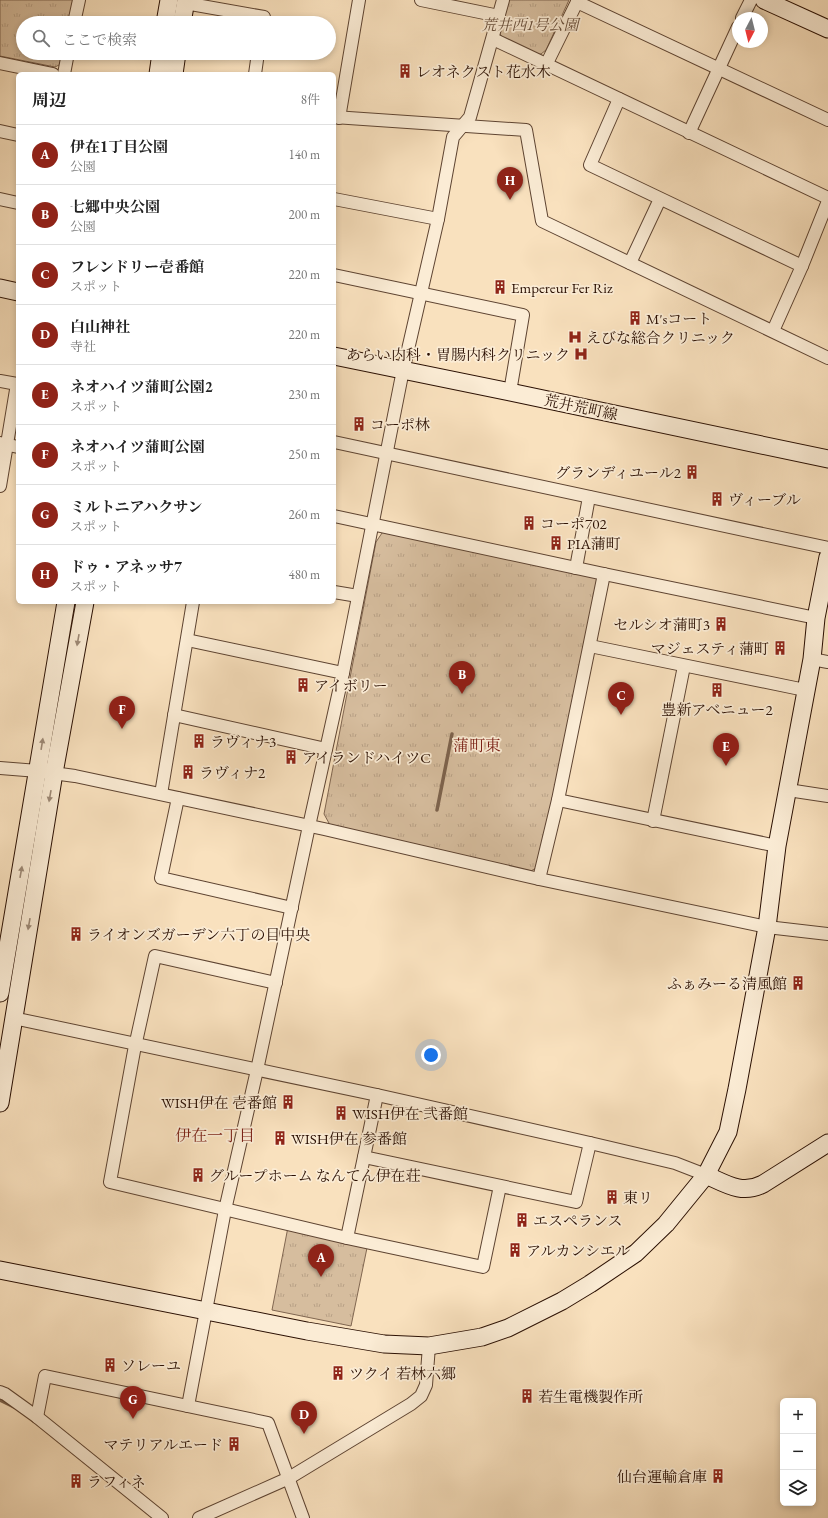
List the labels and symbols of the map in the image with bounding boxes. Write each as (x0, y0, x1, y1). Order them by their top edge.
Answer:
north arrow (732, 12, 768, 48)
park label: 荒井西1号公園 (481, 15, 582, 34)
place label: レオネクスト花水木 (416, 62, 551, 81)
building icon: レオネクスト花水木 (397, 63, 413, 79)
pin: H (497, 167, 523, 200)
place label: Empereur Fer Riz (511, 278, 613, 297)
building icon: Empereur Fer Riz (492, 279, 508, 295)
place label: M'sコート (646, 309, 712, 328)
building icon: M'sコート (627, 310, 643, 326)
place label: えびな総合クリニック (586, 328, 735, 347)
hospital icon: えびな総合クリニック (567, 329, 583, 345)
place label: あらい内科・胃腸内科クリニック (346, 345, 570, 364)
hospital icon: あらい内科・胃腸内科クリニック (573, 346, 589, 362)
street label: 荒井荒町線 (542, 390, 620, 424)
place label: コーポ林 (370, 415, 430, 434)
building icon: コーポ林 (351, 416, 367, 432)
place label: グランディユール2 (555, 463, 682, 482)
building icon: グランディユール2 (684, 464, 700, 480)
place label: ヴィーブル (728, 490, 801, 509)
building icon: ヴィーブル (709, 491, 725, 507)
place label: コーポ702 (540, 514, 607, 533)
building icon: コーポ702 (521, 515, 537, 531)
place label: PIA蒲町 (567, 534, 621, 553)
building icon: PIA蒲町 (548, 535, 564, 551)
place label: セルシオ蒲町3 (613, 615, 710, 634)
building icon: セルシオ蒲町3 (713, 616, 729, 632)
one-way arrow (75, 634, 81, 646)
place label: マジェスティ蒲町 (651, 639, 769, 658)
building icon: マジェスティ蒲町 (772, 640, 788, 656)
pin: B (449, 661, 475, 694)
place label: アイボリー (314, 676, 388, 695)
building icon: アイボリー (295, 677, 311, 693)
pin: C (608, 682, 634, 715)
building icon: 豊新アベニュー2 (709, 682, 725, 698)
pin: F (109, 696, 135, 729)
place label: 豊新アベニュー2 (661, 700, 774, 719)
place label: ラヴィナ3 (210, 732, 276, 751)
building icon: ラヴィナ3 (191, 733, 207, 749)
pin: E (713, 733, 739, 766)
district label: 蒲町東 (453, 735, 501, 756)
one-way arrow (40, 737, 46, 750)
place label: アイランドハイツC (302, 748, 431, 767)
building icon: アイランドハイツC (283, 749, 299, 765)
place label: ラヴィナ2 (199, 763, 266, 782)
building icon: ラヴィナ2 (180, 764, 196, 780)
one-way arrow (47, 790, 53, 802)
one-way arrow (18, 866, 24, 878)
one-way arrow (25, 918, 31, 930)
place label: ライオンズガーデン六丁の目中央 (87, 925, 310, 944)
building icon: ライオンズガーデン六丁の目中央 (68, 926, 84, 942)
place label: ふぁみーる清風館 (667, 974, 787, 993)
building icon: ふぁみーる清風館 (790, 975, 806, 991)
your location (421, 1045, 441, 1065)
place label: WISH伊在 壱番館 (161, 1093, 277, 1112)
building icon: WISH伊在 壱番館 (280, 1094, 296, 1110)
place label: WISH伊在 弐番館 (352, 1104, 468, 1123)
building icon: WISH伊在 弐番館 (333, 1105, 349, 1121)
district label: 伊在一丁目 (175, 1125, 255, 1146)
place label: WISH伊在 参番館 (291, 1129, 407, 1148)
building icon: WISH伊在 参番館 (272, 1130, 288, 1146)
place label: グループホーム なんてん伊在荘 (209, 1166, 421, 1185)
building icon: グループホーム なんてん伊在荘 (190, 1167, 206, 1183)
place label: 東リ (623, 1188, 653, 1207)
building icon: 東リ (604, 1189, 620, 1205)
place label: エスペランス (533, 1211, 623, 1230)
building icon: エスペランス (514, 1212, 530, 1228)
place label: アルカンシエル (526, 1241, 630, 1260)
building icon: アルカンシエル (507, 1242, 523, 1258)
pin: A (308, 1244, 334, 1277)
place label: ソレーユ (121, 1356, 181, 1375)
building icon: ソレーユ (102, 1357, 118, 1373)
place label: ツクイ 若林六郷 (349, 1364, 456, 1383)
building icon: ツクイ 若林六郷 (330, 1365, 346, 1381)
pin: G (120, 1386, 146, 1419)
place label: 若生電機製作所 (538, 1387, 643, 1406)
building icon: 若生電機製作所 (519, 1388, 535, 1404)
pin: D (291, 1401, 317, 1434)
place label: マテリアルエード (104, 1435, 223, 1454)
building icon: マテリアルエード (226, 1436, 242, 1452)
place label: 仙台運輸倉庫 (617, 1467, 707, 1486)
building icon: 仙台運輸倉庫 (710, 1468, 726, 1484)
place label: ラフィネ (87, 1472, 146, 1491)
building icon: ラフィネ (68, 1473, 84, 1489)

